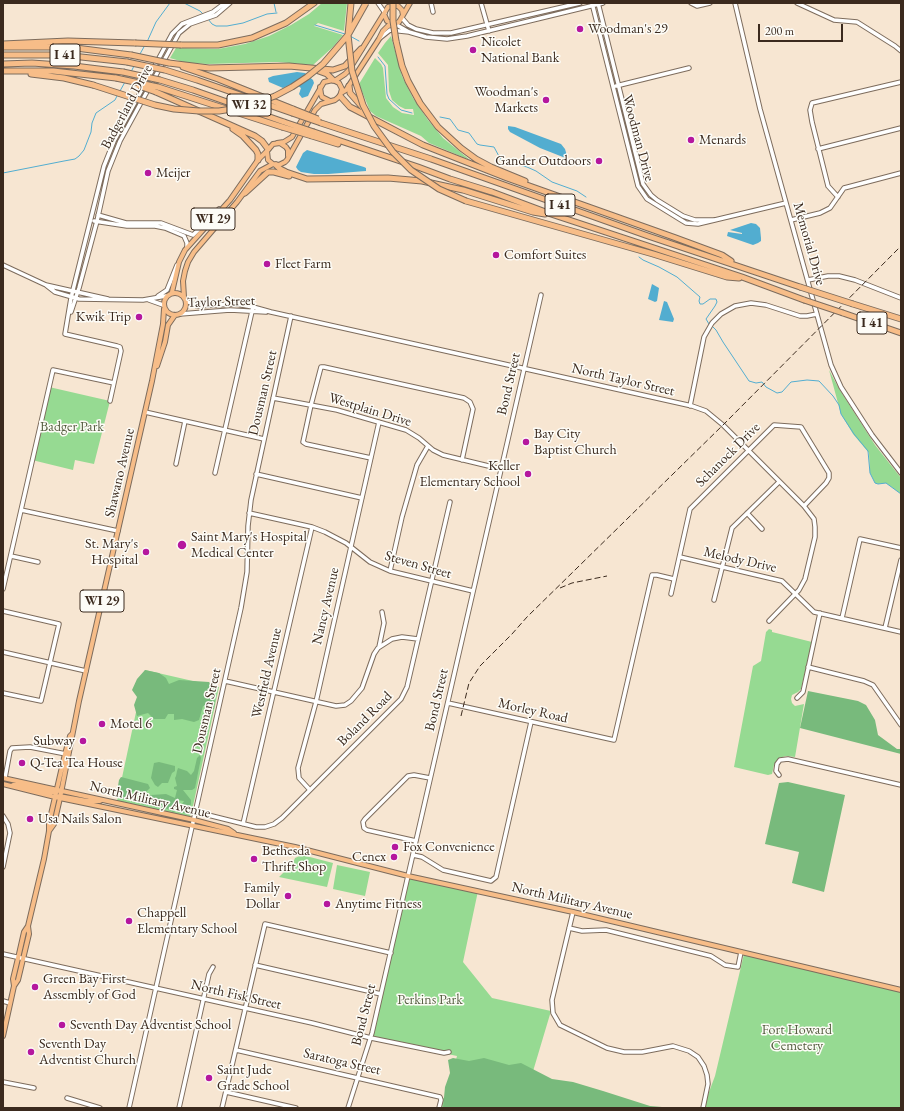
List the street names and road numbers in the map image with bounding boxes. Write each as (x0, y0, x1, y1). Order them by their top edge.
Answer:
road number: I 41 (50, 44, 80, 66)
street label: Badgerland Drive (98, 62, 156, 152)
street label: Woodman Drive (618, 93, 658, 183)
road number: WI 32 (227, 94, 271, 116)
road number: I 41 (545, 194, 575, 216)
street label: Memorial Drive (789, 201, 829, 287)
road number: WI 29 (191, 208, 235, 230)
street label: Taylor Street (187, 292, 255, 312)
road number: I 41 (857, 312, 887, 334)
street label: Dousman Street (245, 349, 281, 437)
street label: Bond Street (494, 351, 524, 417)
street label: North Taylor Street (570, 360, 676, 400)
street label: Westplain Drive (327, 389, 413, 431)
street label: Schanock Drive (692, 419, 764, 491)
street label: Shawano Avenue (102, 427, 138, 519)
street label: Melody Drive (702, 543, 778, 577)
street label: Steven Street (383, 547, 453, 583)
street label: Nancy Avenue (309, 566, 343, 646)
road number: WI 29 (80, 590, 124, 612)
street label: Westfield Avenue (248, 626, 286, 720)
street label: Dousman Street (189, 667, 225, 755)
street label: Bond Street (422, 667, 452, 733)
street label: Boland Road (334, 688, 396, 750)
street label: Morley Road (497, 695, 569, 727)
street label: North Military Avenue (88, 778, 212, 822)
street label: North Military Avenue (510, 879, 634, 923)
street label: North Fisk Street (189, 976, 283, 1014)
street label: Bond Street (348, 982, 380, 1048)
street label: Saratoga Street (302, 1045, 382, 1079)

